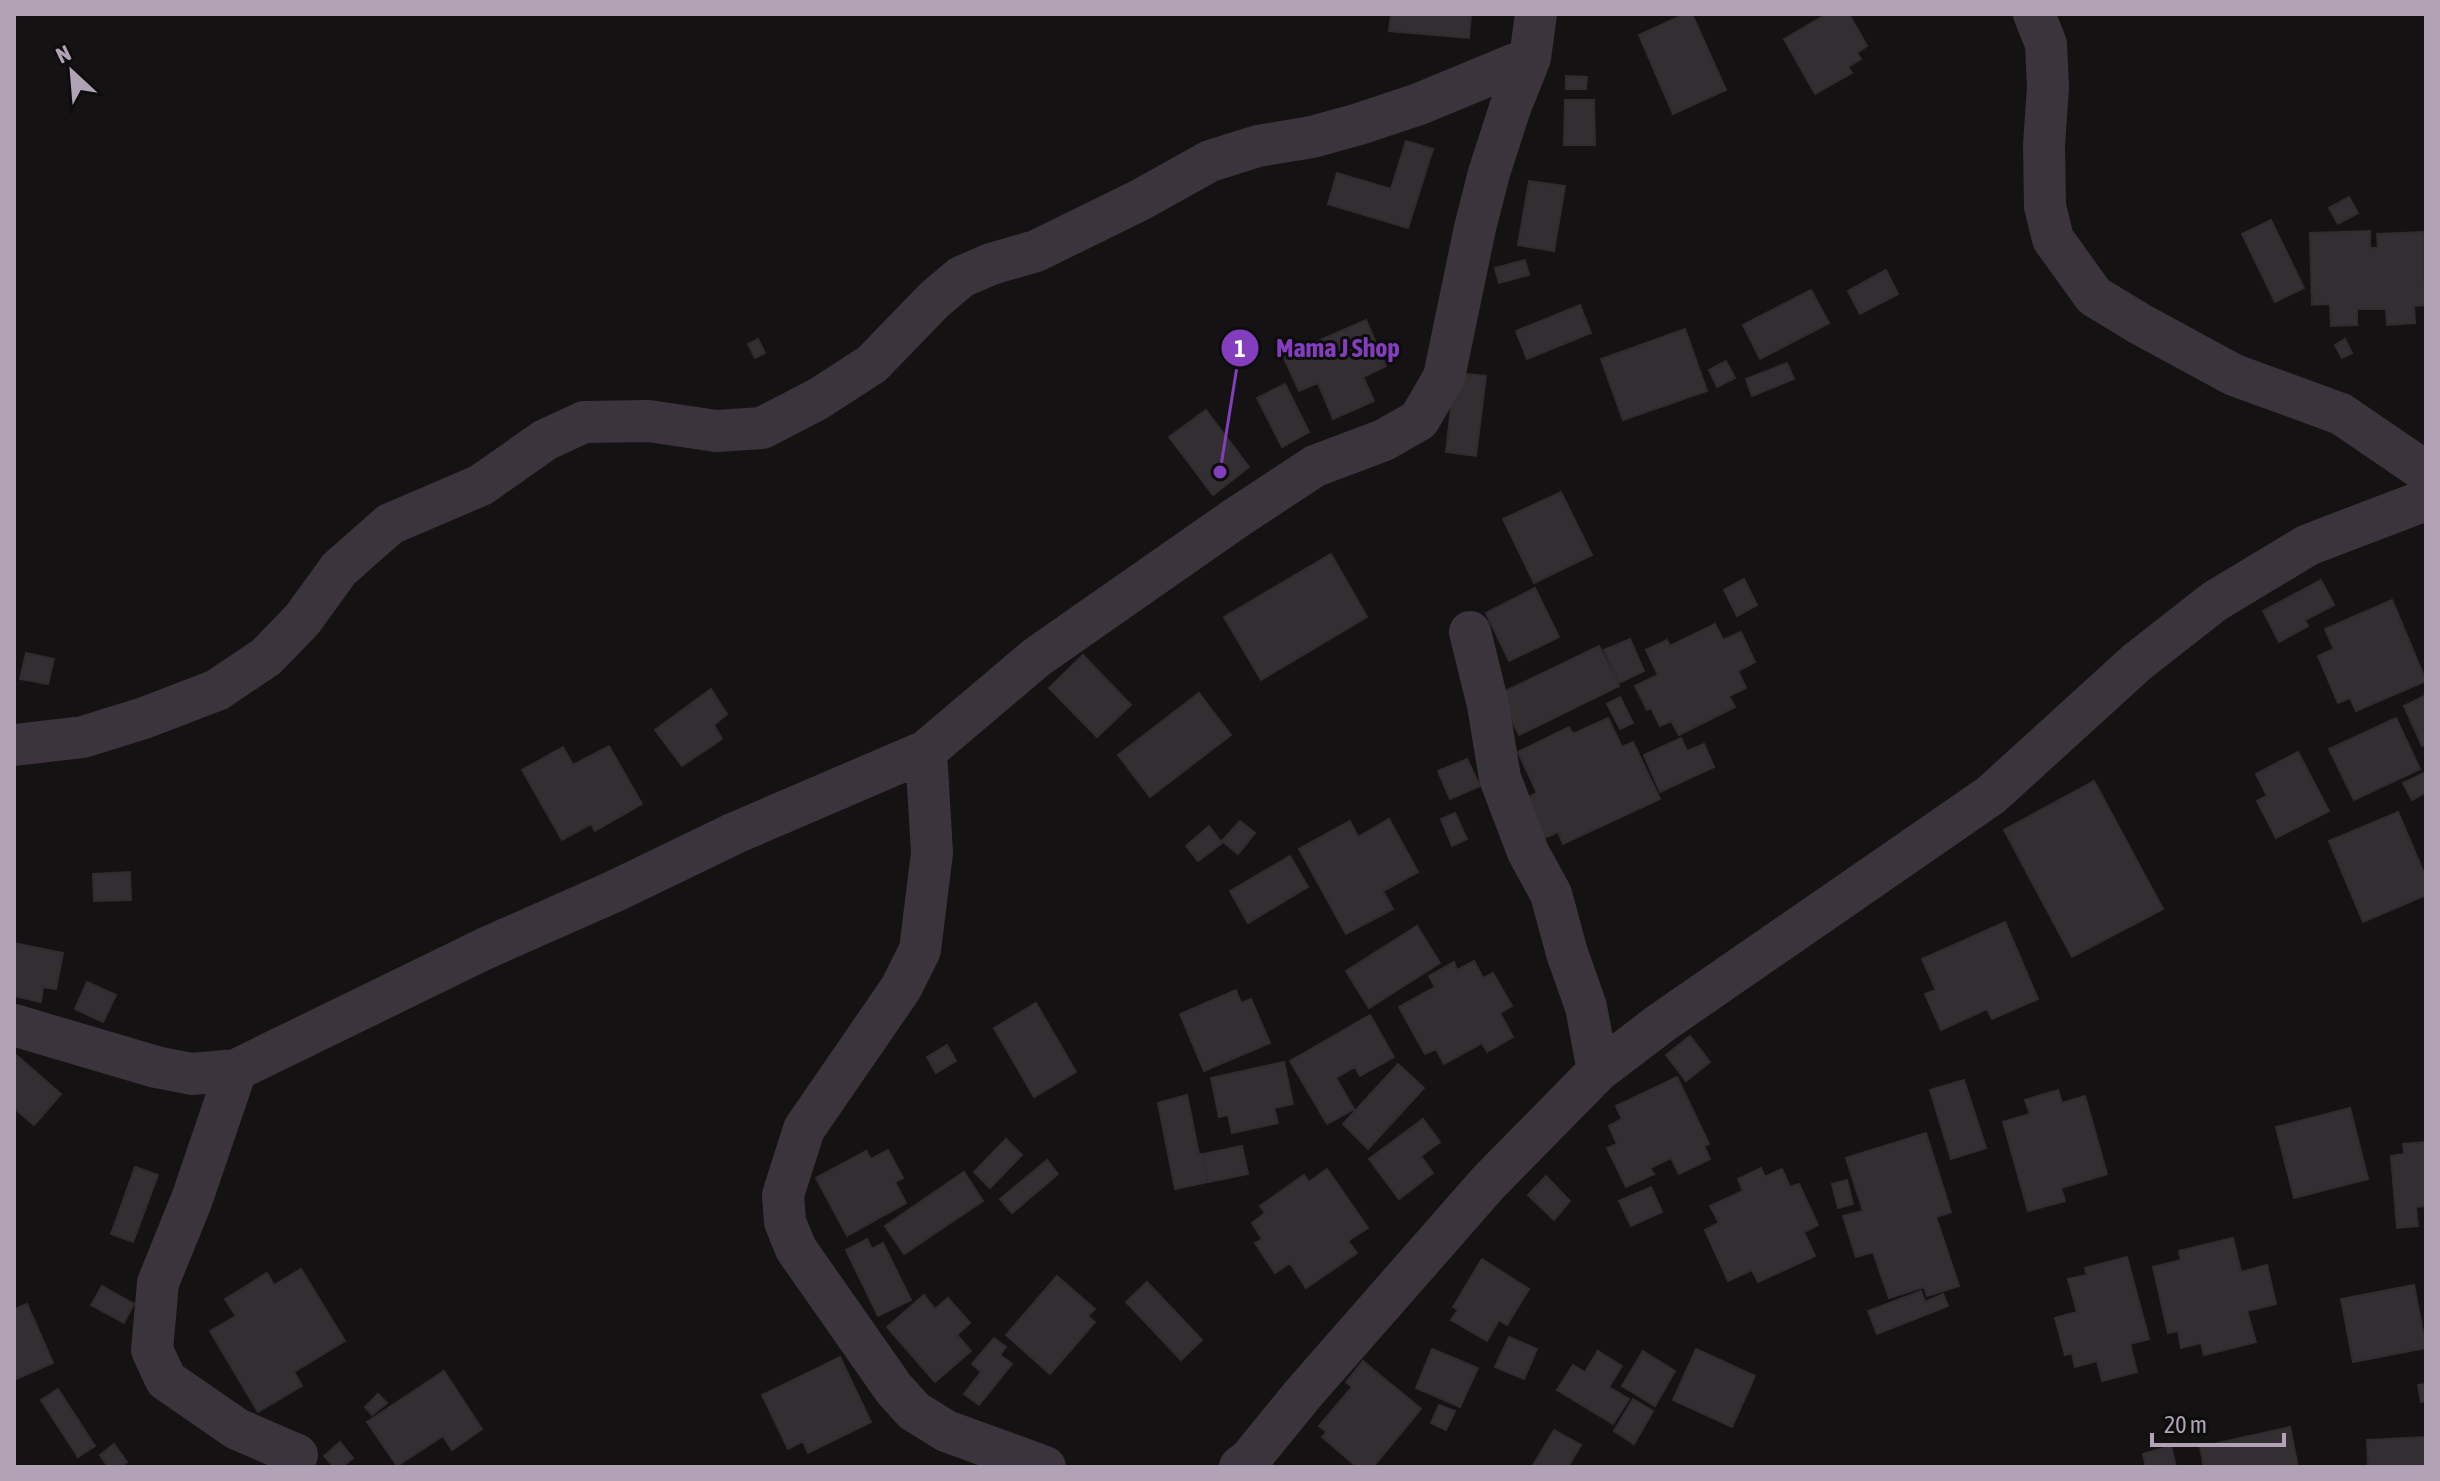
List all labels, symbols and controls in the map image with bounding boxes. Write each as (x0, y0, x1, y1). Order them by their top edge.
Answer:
north arrow (32, 32, 112, 112)
text: N (52, 39, 75, 69)
callout: Mama J Shop (1220, 323, 1416, 373)
text: Mama J Shop (1276, 333, 1400, 363)
text: 1 (1234, 335, 1246, 362)
scale bar (2152, 1397, 2284, 1447)
text: 20 m (2164, 1411, 2207, 1438)

